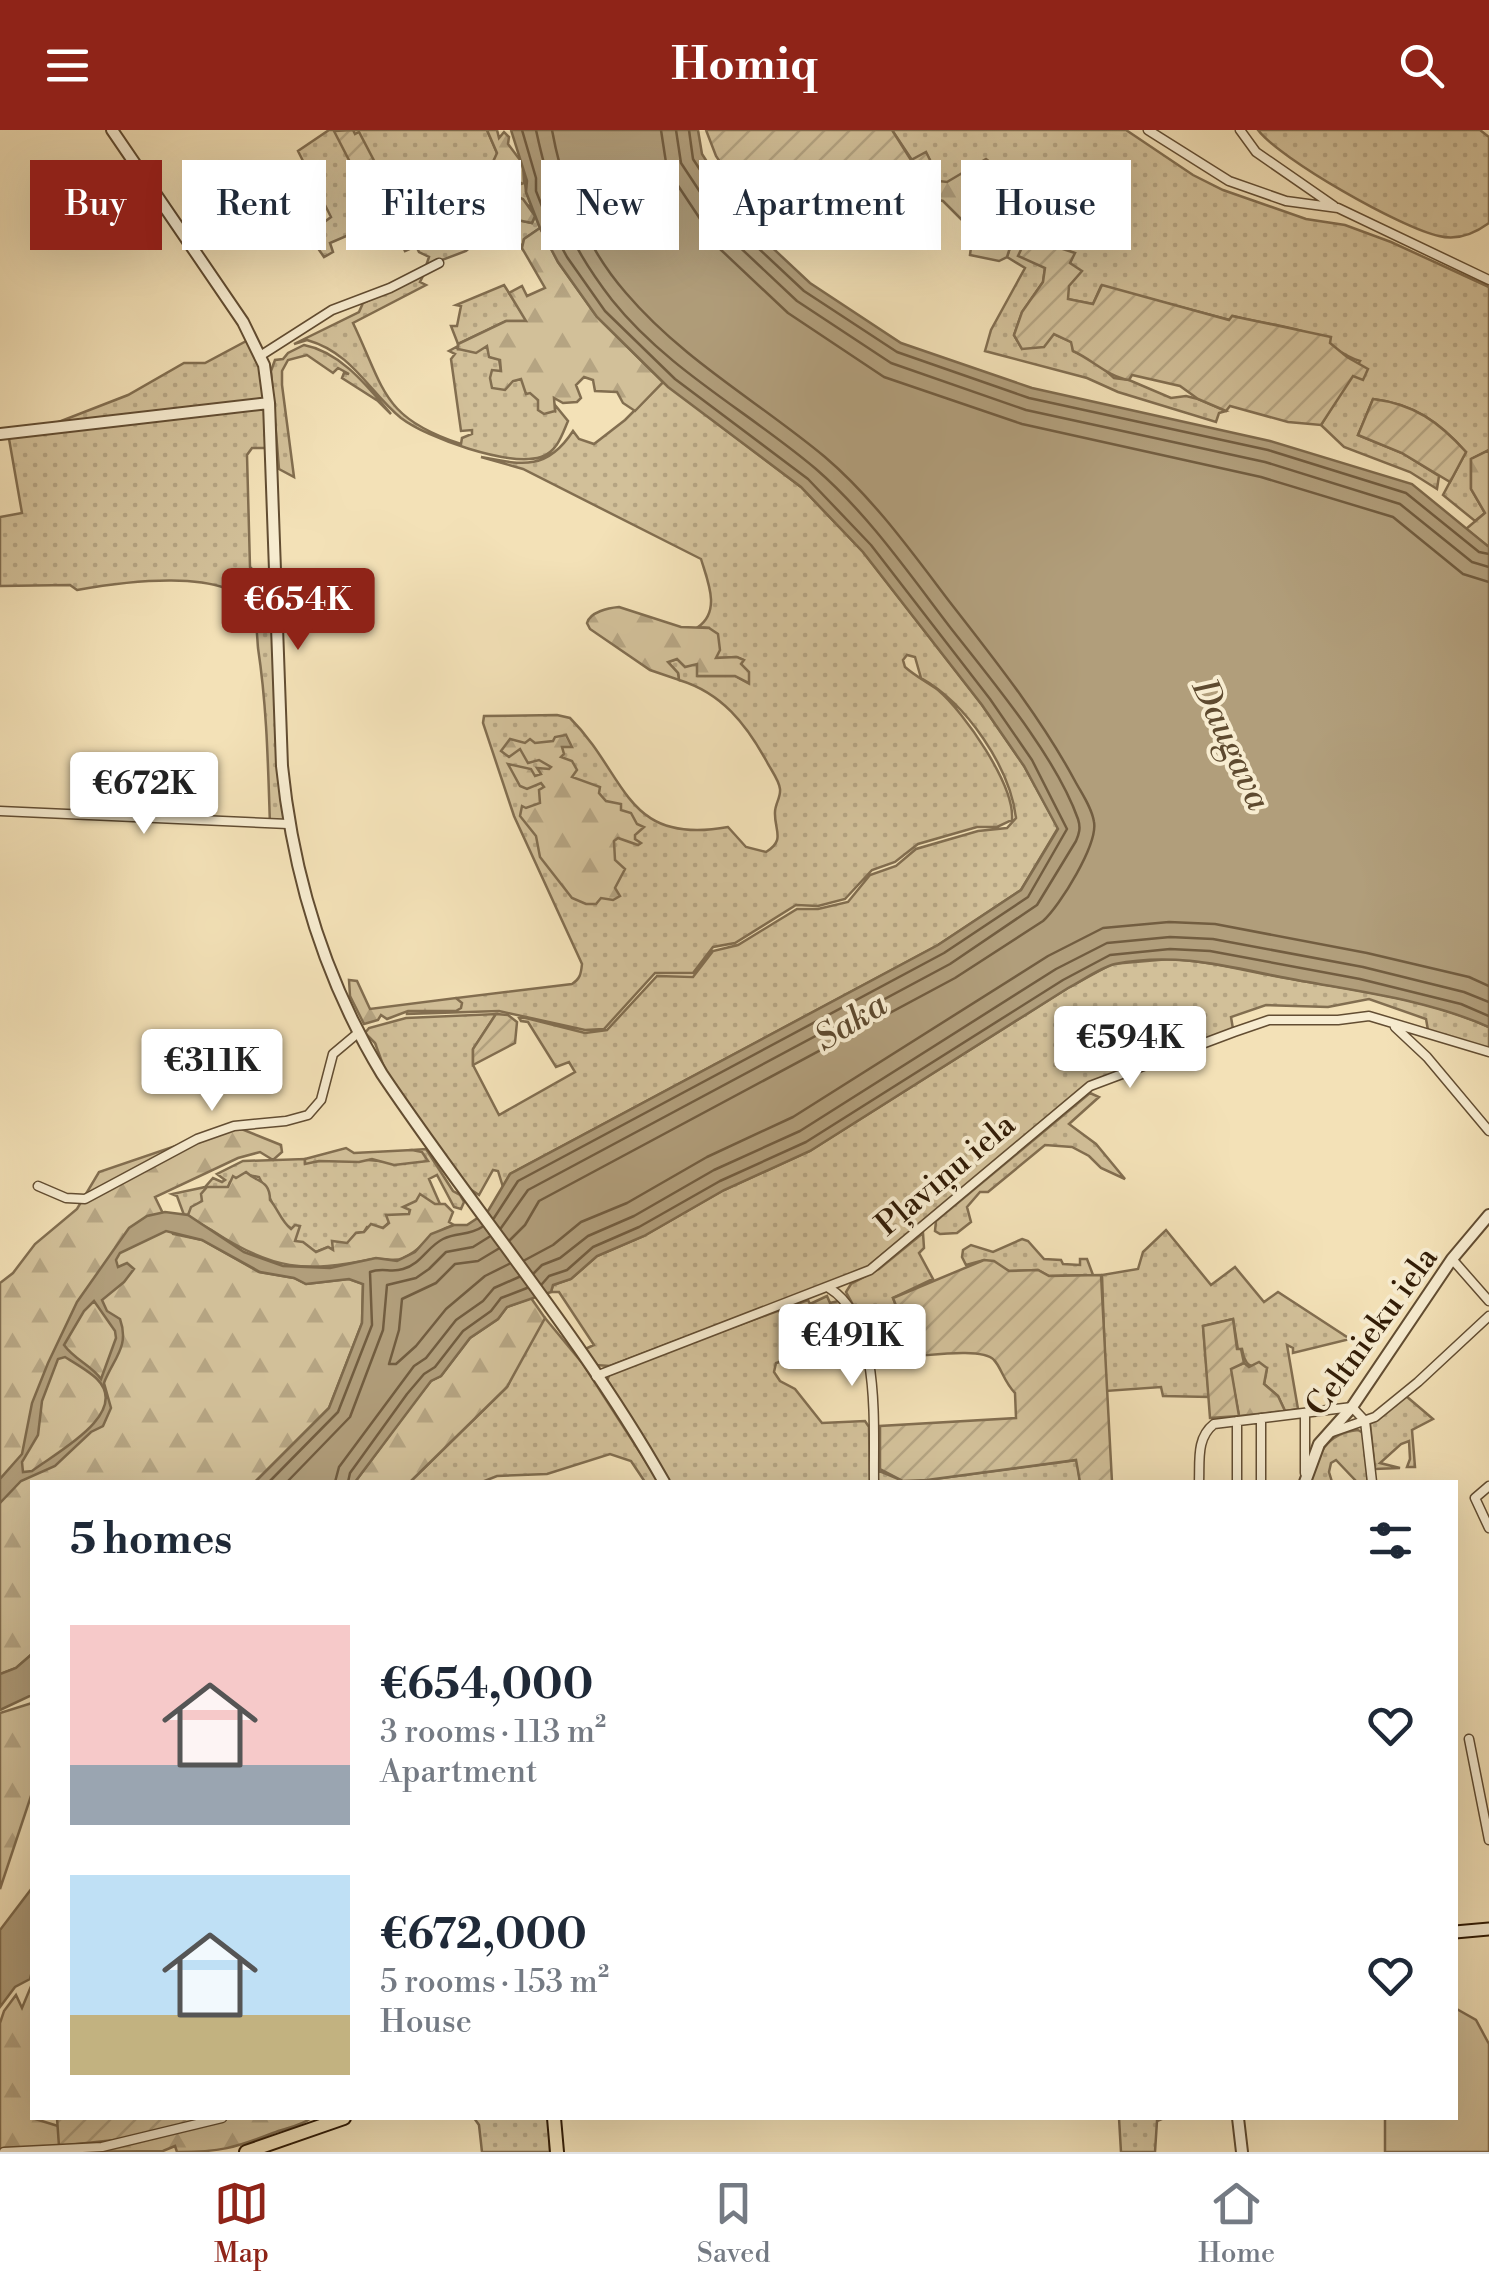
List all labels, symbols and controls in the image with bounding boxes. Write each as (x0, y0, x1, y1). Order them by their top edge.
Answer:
text: Homiq (671, 37, 818, 94)
icon: menu (40, 38, 95, 93)
icon: search (1394, 38, 1449, 93)
chip: Buy (30, 160, 162, 250)
chip: Rent (182, 160, 326, 250)
chip: Filters (346, 160, 521, 250)
chip: New (541, 160, 679, 250)
chip: Apartment (699, 160, 941, 250)
chip: House (961, 160, 1131, 250)
pin: €654K (228, 568, 368, 653)
text: €654K (244, 580, 352, 620)
water label: Daugava (1181, 671, 1280, 817)
pin: €672K (74, 752, 214, 837)
text: €672K (92, 764, 196, 804)
water label: Saka (807, 983, 895, 1061)
pin: €594K (1060, 1006, 1200, 1091)
text: €594K (1076, 1018, 1184, 1058)
pin: €311K (142, 1029, 282, 1114)
text: €311K (163, 1041, 261, 1081)
street label: Pļaviņu iela (868, 1104, 1024, 1245)
street label: Celtnieku iela (1297, 1238, 1447, 1424)
pin: €491K (782, 1304, 922, 1389)
text: €491K (801, 1316, 903, 1356)
icon: filters (1363, 1513, 1418, 1568)
text: 5 homes (70, 1514, 232, 1567)
text: €654,000 (380, 1659, 593, 1712)
icon: home (150, 1665, 270, 1785)
icon: heart (1363, 1698, 1418, 1753)
text: 3 rooms · 113 m² (380, 1712, 606, 1752)
text: Apartment (380, 1752, 537, 1792)
text: €672,000 (380, 1909, 587, 1962)
icon: home (150, 1915, 270, 2035)
icon: heart (1363, 1948, 1418, 2003)
text: 5 rooms · 153 m² (380, 1962, 609, 2002)
text: House (380, 2002, 472, 2042)
tab: Map (214, 2176, 269, 2271)
tab: Saved (697, 2176, 770, 2271)
tab: Home (1198, 2176, 1275, 2271)

